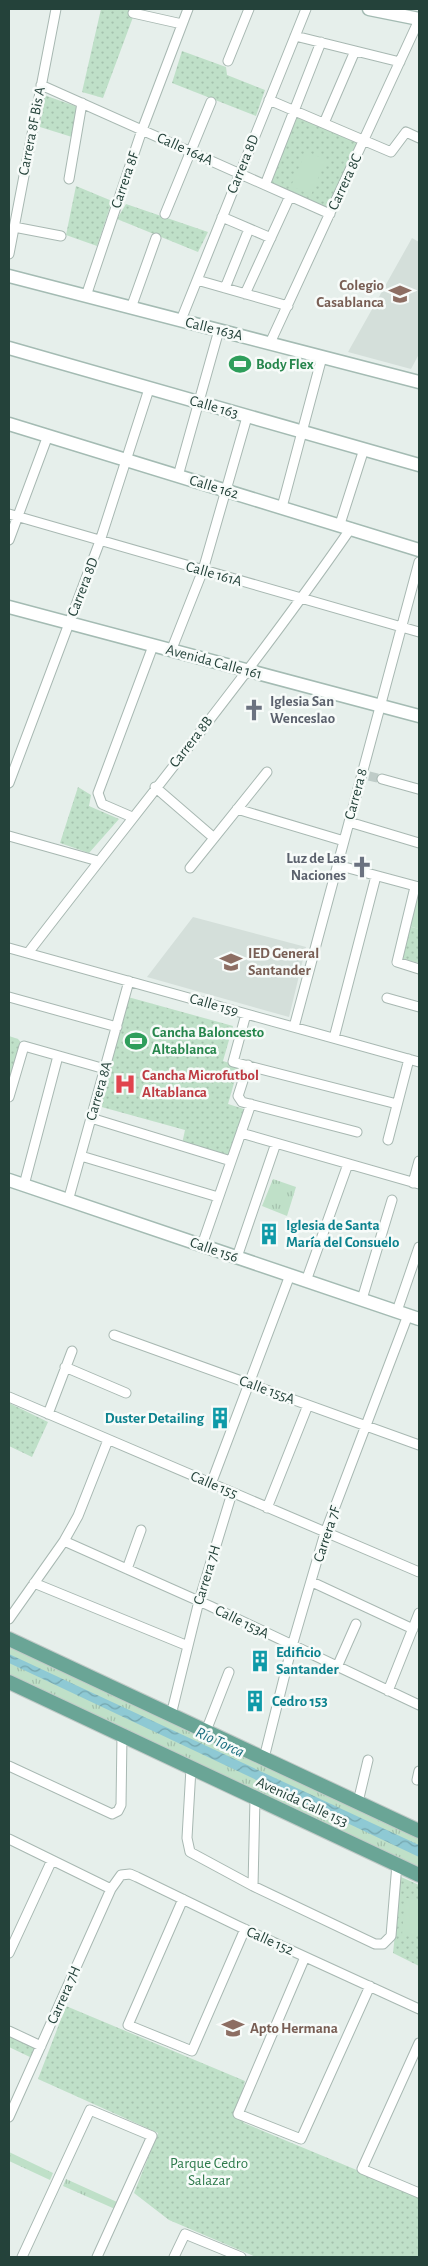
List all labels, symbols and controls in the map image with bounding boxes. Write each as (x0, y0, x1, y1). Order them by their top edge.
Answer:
street label: Carrera 8F Bis A (16, 85, 48, 176)
street label: Calle 164A (155, 130, 216, 168)
street label: Carrera 8D (224, 132, 262, 196)
street label: Carrera 8F (108, 149, 142, 210)
street label: Carrera 8C (325, 151, 365, 212)
place label: Colegio Casablanca (316, 278, 384, 310)
school or university icon: Colegio Casablanca (387, 281, 413, 307)
street label: Calle 163A (184, 315, 245, 343)
sports icon: Body Flex (227, 351, 253, 377)
place label: Body Flex (256, 357, 314, 372)
street label: Calle 163 (188, 393, 240, 421)
street label: Calle 162 (188, 472, 241, 502)
street label: Carrera 8D (65, 555, 101, 619)
street label: Calle 161A (184, 559, 244, 589)
street label: Avenida Calle 161 (164, 642, 264, 682)
place label: Iglesia San Wenceslao (270, 694, 335, 726)
church icon: Iglesia San Wenceslao (241, 697, 267, 723)
street label: Carrera 8B (166, 714, 216, 770)
street label: Carrera 8 (342, 767, 370, 821)
place label: Luz de Las Naciones (286, 851, 346, 883)
church icon: Luz de Las Naciones (349, 854, 375, 880)
place label: IED General Santander (248, 946, 319, 978)
school or university icon: IED General Santander (218, 949, 244, 975)
street label: Calle 159 (188, 991, 240, 1019)
place label: Cancha Baloncesto Altablanca (152, 1025, 264, 1057)
sports icon: Cancha Baloncesto Altablanca (123, 1028, 149, 1054)
street label: Carrera 8A (83, 1059, 115, 1122)
place label: Cancha Microfutbol Altablanca (142, 1068, 259, 1100)
hospital icon: Cancha Microfutbol Altablanca (112, 1071, 138, 1097)
place label: Iglesia de Santa María del Consuelo (286, 1218, 399, 1250)
building icon: Iglesia de Santa María del Consuelo (256, 1221, 282, 1247)
street label: Calle 156 (188, 1235, 240, 1265)
street label: Calle 155A (237, 1373, 297, 1407)
building icon: Duster Detailing (207, 1405, 233, 1431)
place label: Duster Detailing (105, 1411, 204, 1426)
street label: Calle 155 (188, 1468, 240, 1502)
street label: Carrera 7F (311, 1504, 343, 1564)
street label: Carrera 7H (191, 1543, 223, 1607)
street label: Calle 153A (213, 1603, 272, 1642)
place label: Edificio Santander (276, 1645, 339, 1677)
building icon: Edificio Santander (247, 1648, 273, 1674)
building icon: Cedro 153 (242, 1688, 268, 1714)
place label: Cedro 153 (272, 1694, 328, 1709)
water label: Río Torca (193, 1724, 247, 1760)
street label: Avenida Calle 153 (254, 1774, 350, 1830)
street label: Calle 152 (244, 1924, 296, 1958)
street label: Carrera 7H (45, 1964, 83, 2026)
school or university icon: Apto Hermana (220, 2015, 246, 2041)
place label: Apto Hermana (250, 2021, 338, 2036)
park label: Parque Cedro Salazar (170, 2156, 248, 2188)

